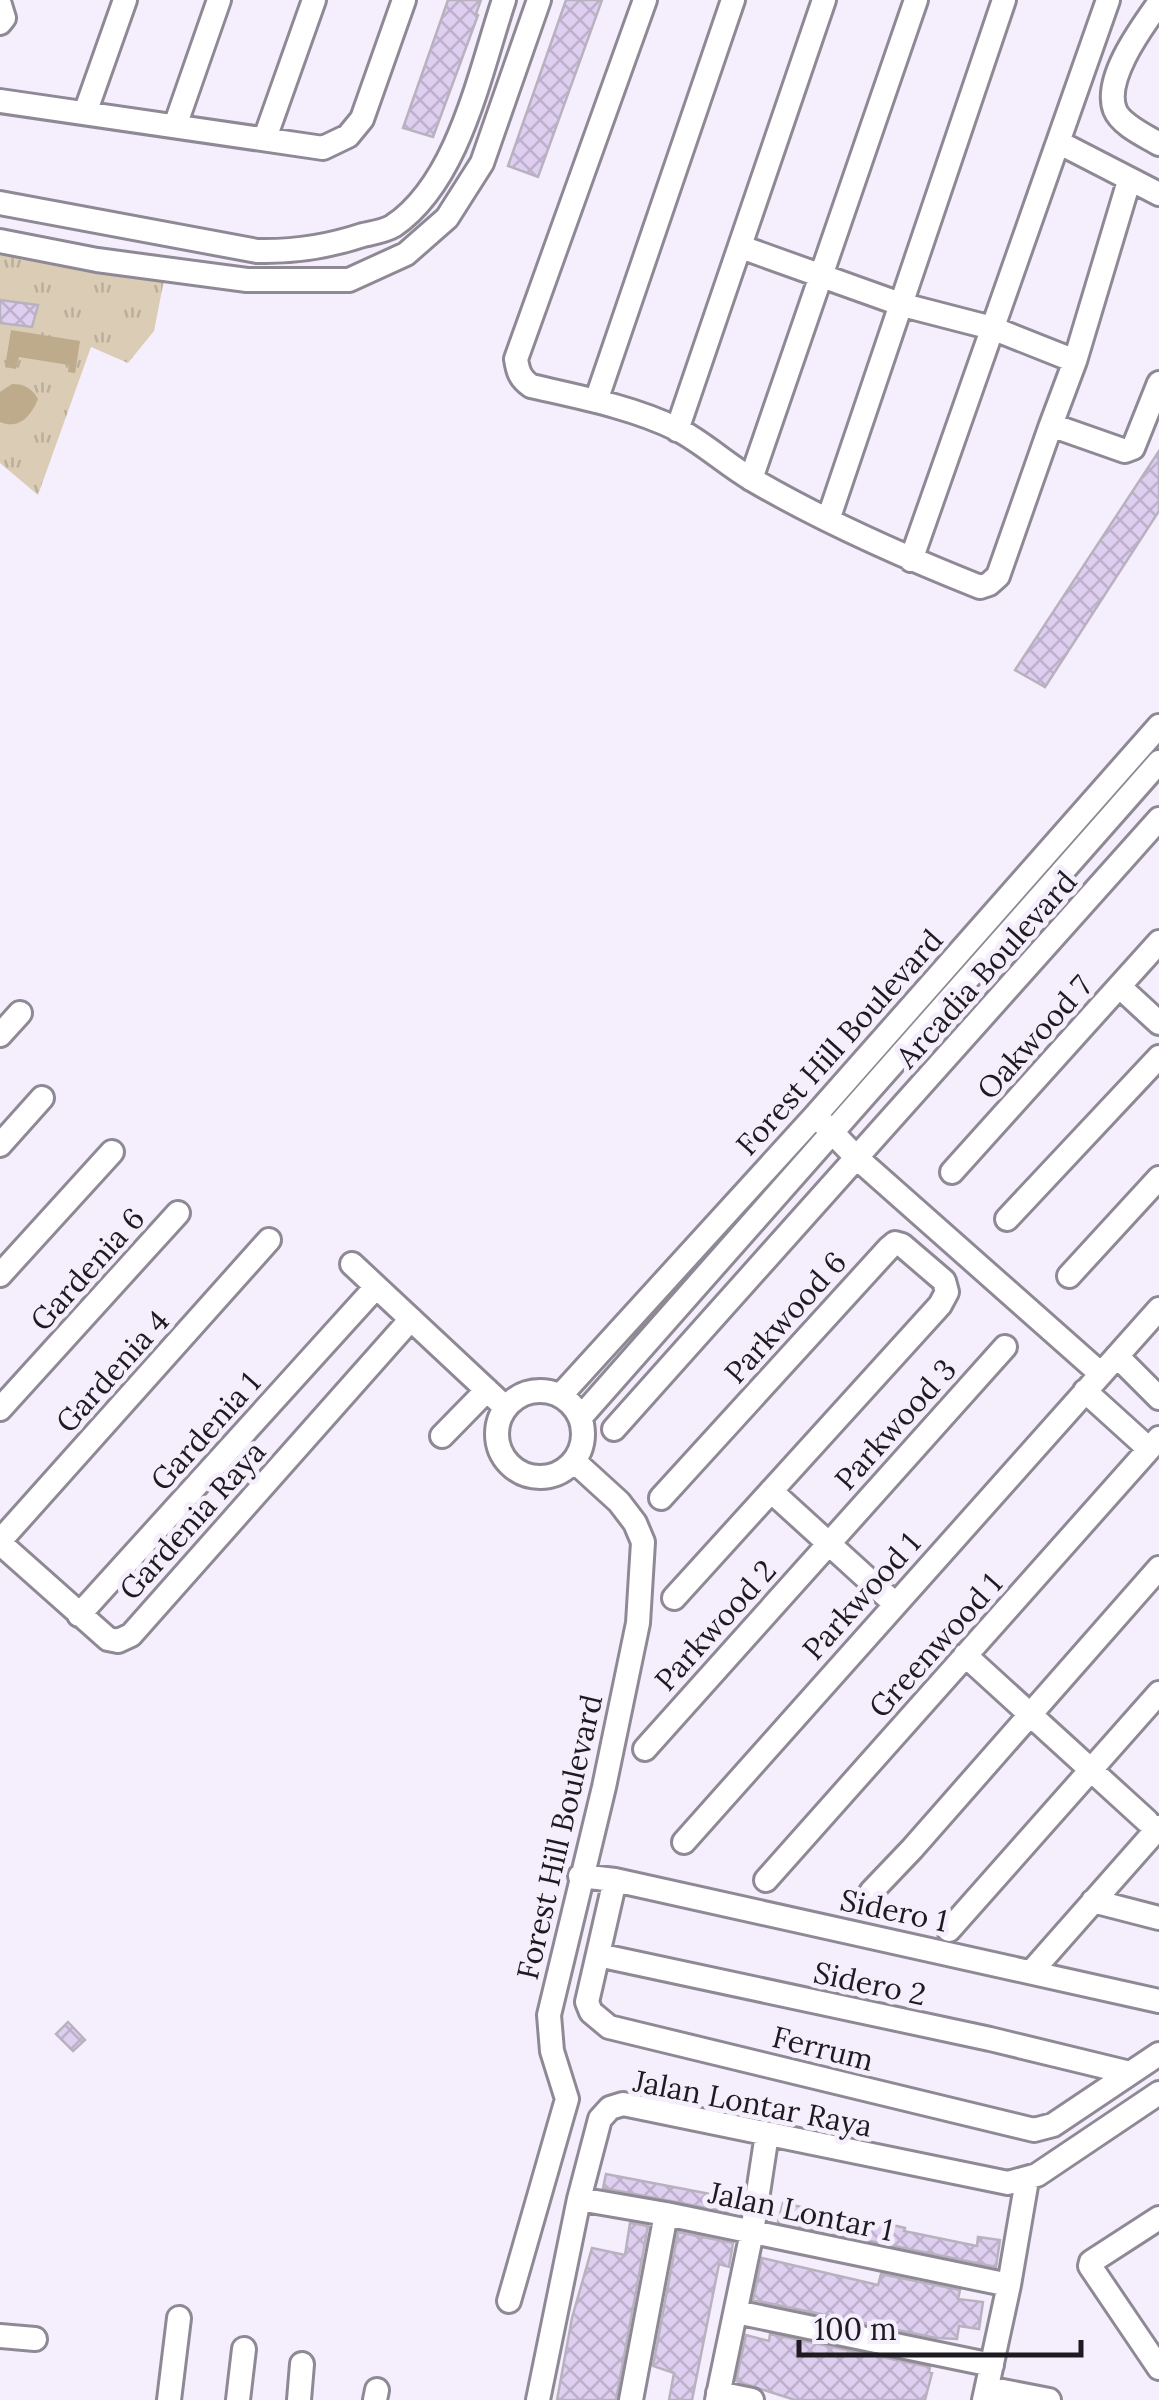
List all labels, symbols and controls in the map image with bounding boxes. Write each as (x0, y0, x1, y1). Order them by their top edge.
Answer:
street label: Arcadia Boulevard (887, 863, 1085, 1076)
street label: Forest Hill Boulevard (727, 921, 951, 1163)
street label: Oakwood 7 (968, 967, 1100, 1107)
street label: Gardenia 6 (22, 1200, 152, 1338)
street label: Parkwood 6 (716, 1243, 854, 1391)
street label: Gardenia 4 (47, 1302, 177, 1440)
street label: Parkwood 3 (826, 1350, 964, 1498)
street label: Gardenia 1 (142, 1364, 268, 1498)
street label: Gardenia Raya (111, 1433, 274, 1608)
street label: Parkwood 1 (794, 1525, 928, 1667)
street label: Parkwood 2 (646, 1552, 784, 1698)
street label: Greenwood 1 (860, 1565, 1010, 1725)
street label: Forest Hill Boulevard (508, 1691, 610, 1983)
street label: Sidero 1 (837, 1880, 951, 1940)
street label: Sidero 2 (810, 1953, 930, 2013)
street label: Ferrum (768, 2017, 878, 2079)
street label: Jalan Lontar Raya (629, 2061, 875, 2146)
street label: Jalan Lontar 1 (704, 2173, 897, 2249)
scale bar (799, 2295, 1082, 2357)
text: 100 m (814, 2310, 897, 2348)

